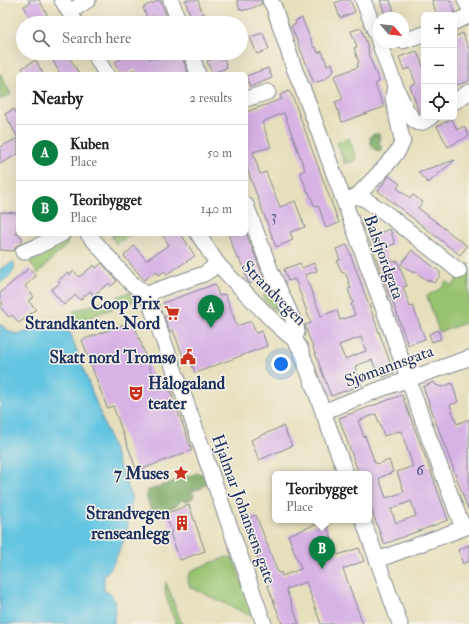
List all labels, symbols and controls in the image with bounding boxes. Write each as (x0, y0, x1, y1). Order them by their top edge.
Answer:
north arrow (373, 12, 409, 48)
map controls (421, 12, 457, 120)
button: + (421, 12, 457, 48)
search box (16, 16, 248, 60)
icon: search (30, 27, 52, 49)
text: Search here (62, 29, 131, 48)
button: − (421, 48, 457, 84)
button: locate (421, 84, 457, 120)
text: Nearby (32, 88, 83, 109)
text: 2 results (189, 90, 232, 106)
text: Kuben (70, 135, 109, 154)
text: A (41, 145, 49, 161)
text: 50 m (207, 145, 232, 161)
text: Place (70, 154, 97, 170)
text: Teoribygget (70, 191, 142, 210)
text: B (41, 201, 49, 217)
text: 140 m (201, 201, 232, 217)
house number: 3 (271, 207, 277, 226)
text: Place (70, 210, 97, 226)
street label: Balsfjordgata (359, 212, 409, 303)
street label: Strandvegen (237, 256, 311, 330)
place label: Coop Prix Strandkanten. Nord (25, 293, 161, 334)
pin: A (198, 295, 224, 328)
supermarket icon: Coop Prix Strandkanten. Nord (163, 304, 181, 322)
street label: Sjømannsgata (342, 340, 437, 392)
place label: Skatt nord Tromsø (49, 347, 176, 368)
public building icon: Skatt nord Tromsø (179, 348, 197, 366)
your location (271, 354, 291, 374)
place label: Hålogaland teater (148, 373, 226, 414)
theatre icon: Hålogaland teater (127, 384, 145, 402)
street label: Hjalmar Johansens gate (206, 431, 281, 587)
house number: 6 (416, 461, 425, 480)
place label: 7 Muses (114, 463, 169, 484)
place icon: 7 Muses (172, 464, 190, 482)
popup (272, 471, 372, 523)
text: Teoribygget (286, 480, 358, 499)
text: Place (286, 499, 313, 515)
place label: Strandvegen renseanlegg (86, 503, 171, 545)
building icon: Strandvegen renseanlegg (173, 514, 191, 532)
pin: B (309, 536, 335, 569)

